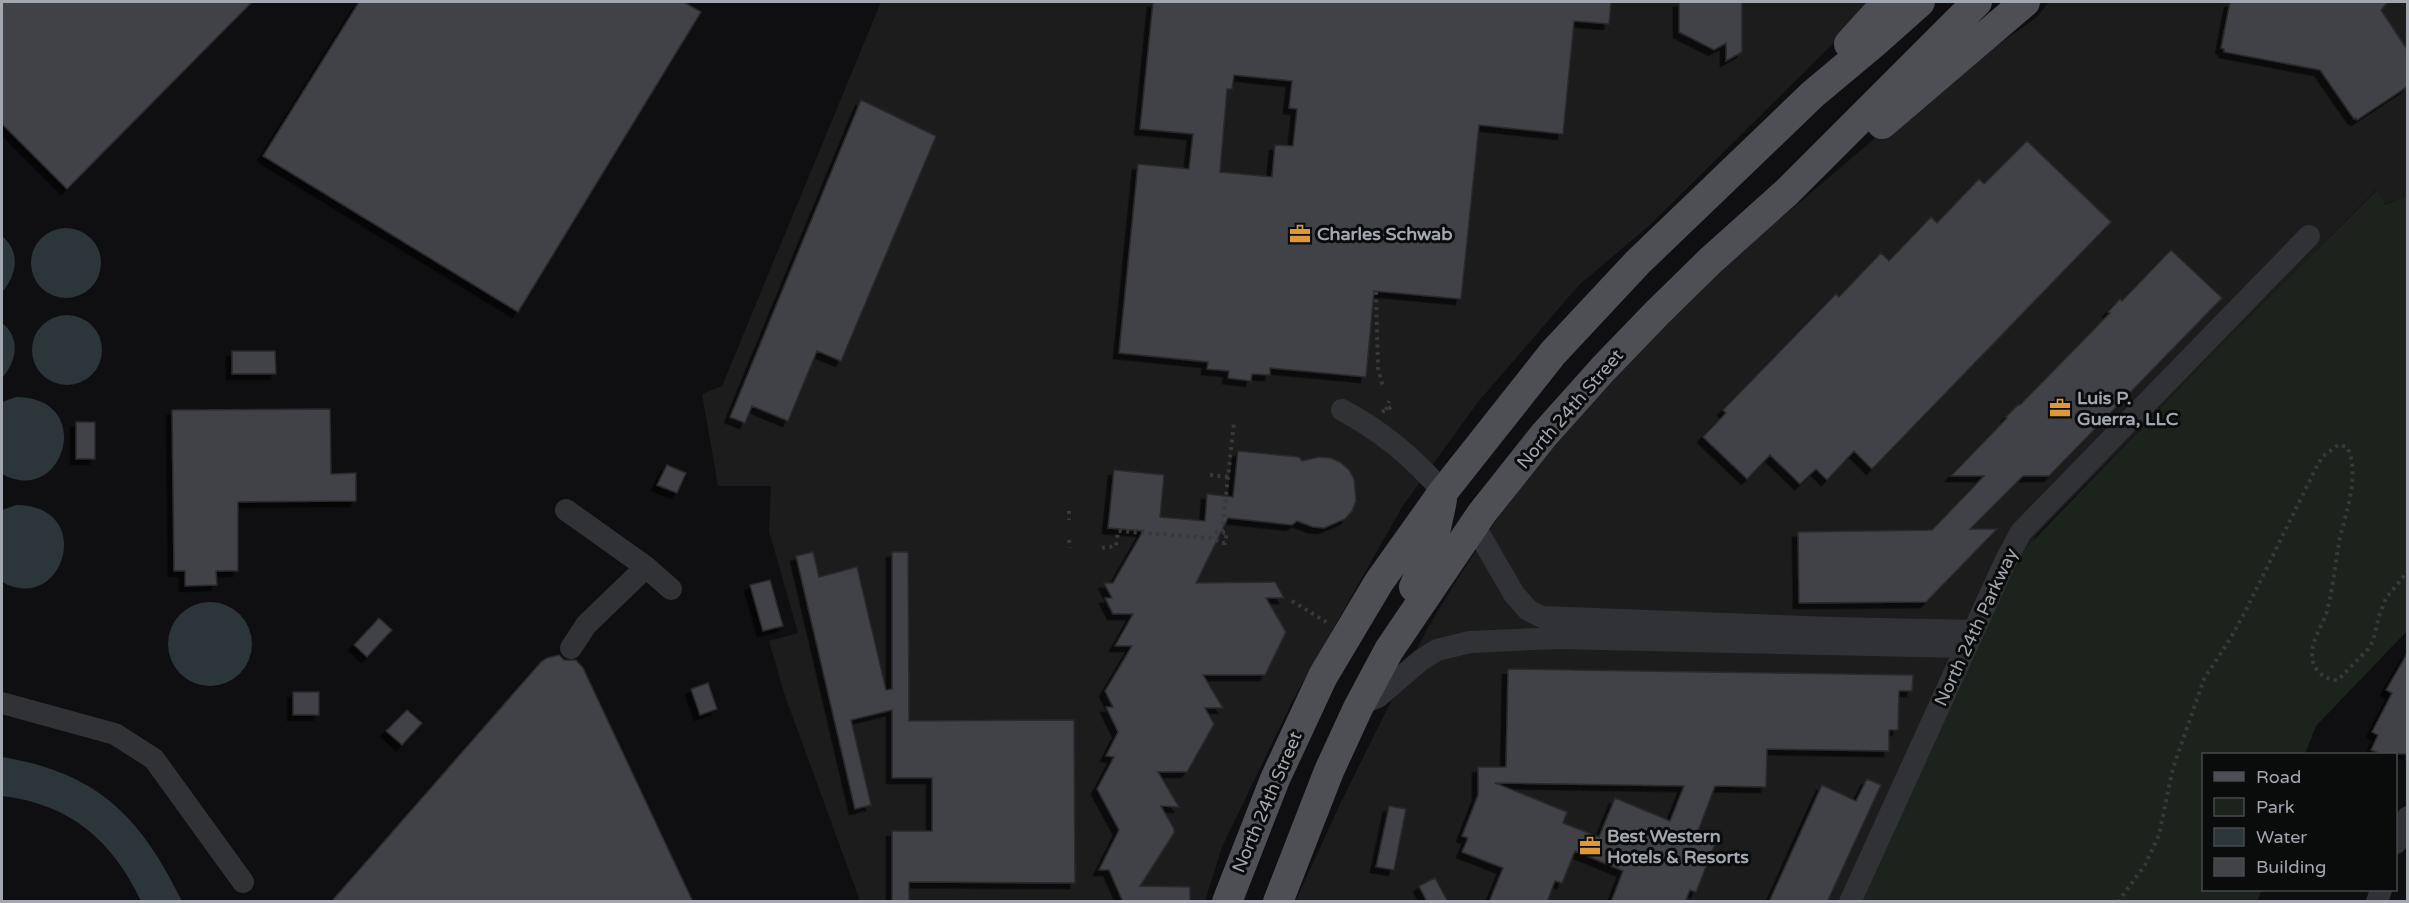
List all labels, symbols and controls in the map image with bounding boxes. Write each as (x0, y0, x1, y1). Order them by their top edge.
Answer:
office icon: Charles Schwab (1288, 222, 1312, 246)
place label: Charles Schwab (1317, 223, 1453, 245)
street label: North 24th Street (1512, 345, 1628, 473)
place label: Luis P. Guerra, LLC (2077, 387, 2179, 430)
office icon: Luis P. Guerra, LLC (2048, 396, 2072, 420)
street label: North 24th Parkway (1930, 544, 2022, 710)
street label: North 24th Street (1227, 728, 1307, 876)
legend (2202, 753, 2397, 891)
text: Road (2256, 766, 2301, 788)
text: Park (2256, 796, 2295, 818)
place label: Best Western Hotels & Resorts (1607, 825, 1749, 868)
text: Water (2256, 826, 2307, 848)
office icon: Best Western Hotels & Resorts (1578, 834, 1602, 858)
text: Building (2256, 856, 2326, 878)

